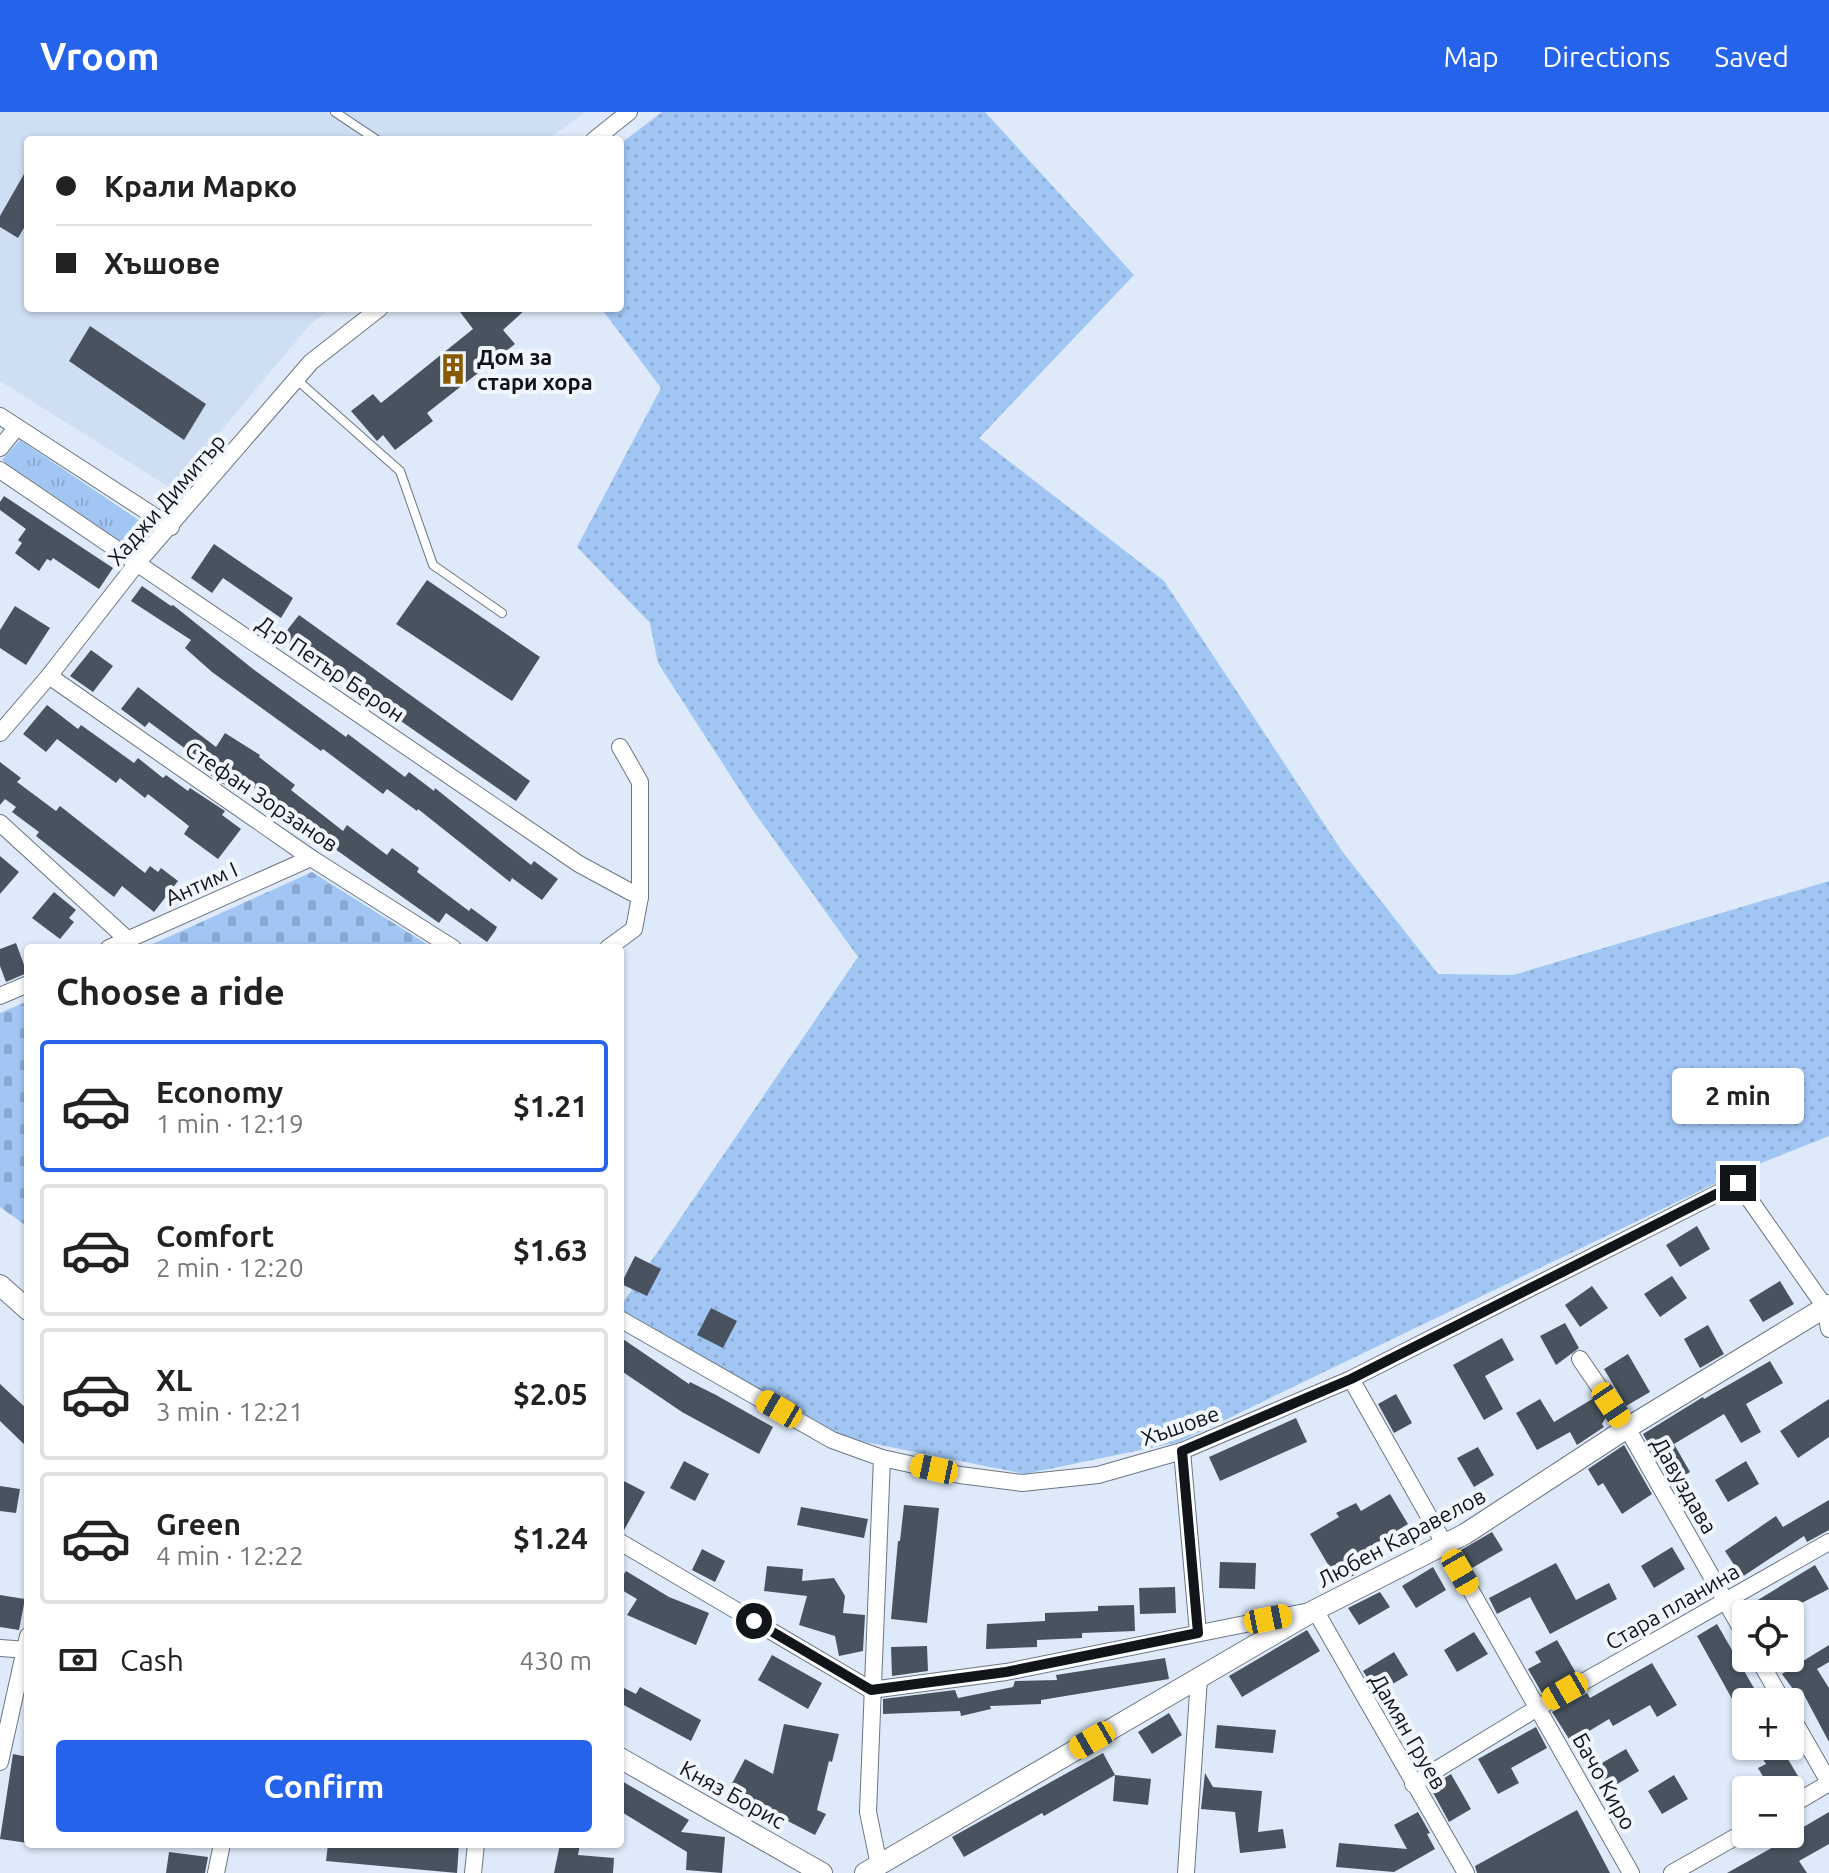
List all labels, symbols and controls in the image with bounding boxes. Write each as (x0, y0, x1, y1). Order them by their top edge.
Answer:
text: Vroom (40, 35, 160, 77)
text: Map (1443, 41, 1499, 72)
text: Directions (1543, 41, 1670, 72)
text: Saved (1714, 41, 1789, 72)
text: Крали Марко (104, 169, 297, 203)
text: Хъшове (104, 246, 220, 280)
place label: Дом за стари хора (477, 344, 593, 394)
building icon: Дом за стари хора (436, 352, 470, 386)
street label: Хаджи Димитър (102, 428, 230, 570)
street label: Д-р Петър Берон (253, 609, 409, 727)
street label: Стефан Зорзанов (181, 736, 343, 856)
street label: Антим I (161, 856, 241, 910)
text: Choose a ride (56, 971, 285, 1012)
callout: 2 min (1672, 1067, 1804, 1123)
icon: car (60, 1070, 132, 1142)
text: Economy (156, 1075, 283, 1109)
text: 2 min (1705, 1081, 1771, 1110)
text: $1.21 (513, 1089, 588, 1123)
text: 1 min · 12:19 (156, 1109, 304, 1138)
route end (1720, 1165, 1756, 1201)
icon: car (60, 1214, 132, 1286)
text: Comfort (156, 1219, 274, 1253)
text: $1.63 (513, 1233, 588, 1267)
text: 2 min · 12:20 (156, 1253, 304, 1282)
icon: car (60, 1358, 132, 1430)
text: XL (156, 1363, 192, 1397)
text: $2.05 (513, 1377, 588, 1411)
car (1588, 1378, 1634, 1432)
car (752, 1387, 806, 1431)
text: 3 min · 12:21 (156, 1397, 304, 1426)
street label: Хъшове (1138, 1400, 1222, 1450)
street label: Давуздава (1647, 1432, 1723, 1538)
car (908, 1452, 960, 1486)
street label: Любен Каравелов (1313, 1482, 1489, 1592)
icon: car (60, 1502, 132, 1574)
text: Green (156, 1507, 241, 1541)
text: $1.24 (513, 1521, 588, 1555)
text: 4 min · 12:22 (156, 1541, 304, 1570)
car (1438, 1545, 1482, 1599)
street label: Стара планина (1601, 1558, 1743, 1654)
map controls (1732, 1600, 1804, 1848)
button: locate (1732, 1600, 1804, 1672)
route start (736, 1603, 772, 1639)
car (1242, 1603, 1294, 1635)
icon: cash (56, 1638, 100, 1682)
text: Cash (120, 1643, 184, 1677)
text: 430 m (520, 1646, 592, 1675)
street label: Дамян Груев (1366, 1669, 1452, 1793)
car (1538, 1669, 1592, 1713)
button: + (1732, 1688, 1804, 1760)
car (1065, 1718, 1119, 1762)
street label: Бачо Киро (1568, 1728, 1642, 1834)
button: Confirm (56, 1740, 592, 1832)
street label: Княз Борис (676, 1755, 790, 1833)
button: − (1732, 1776, 1804, 1848)

